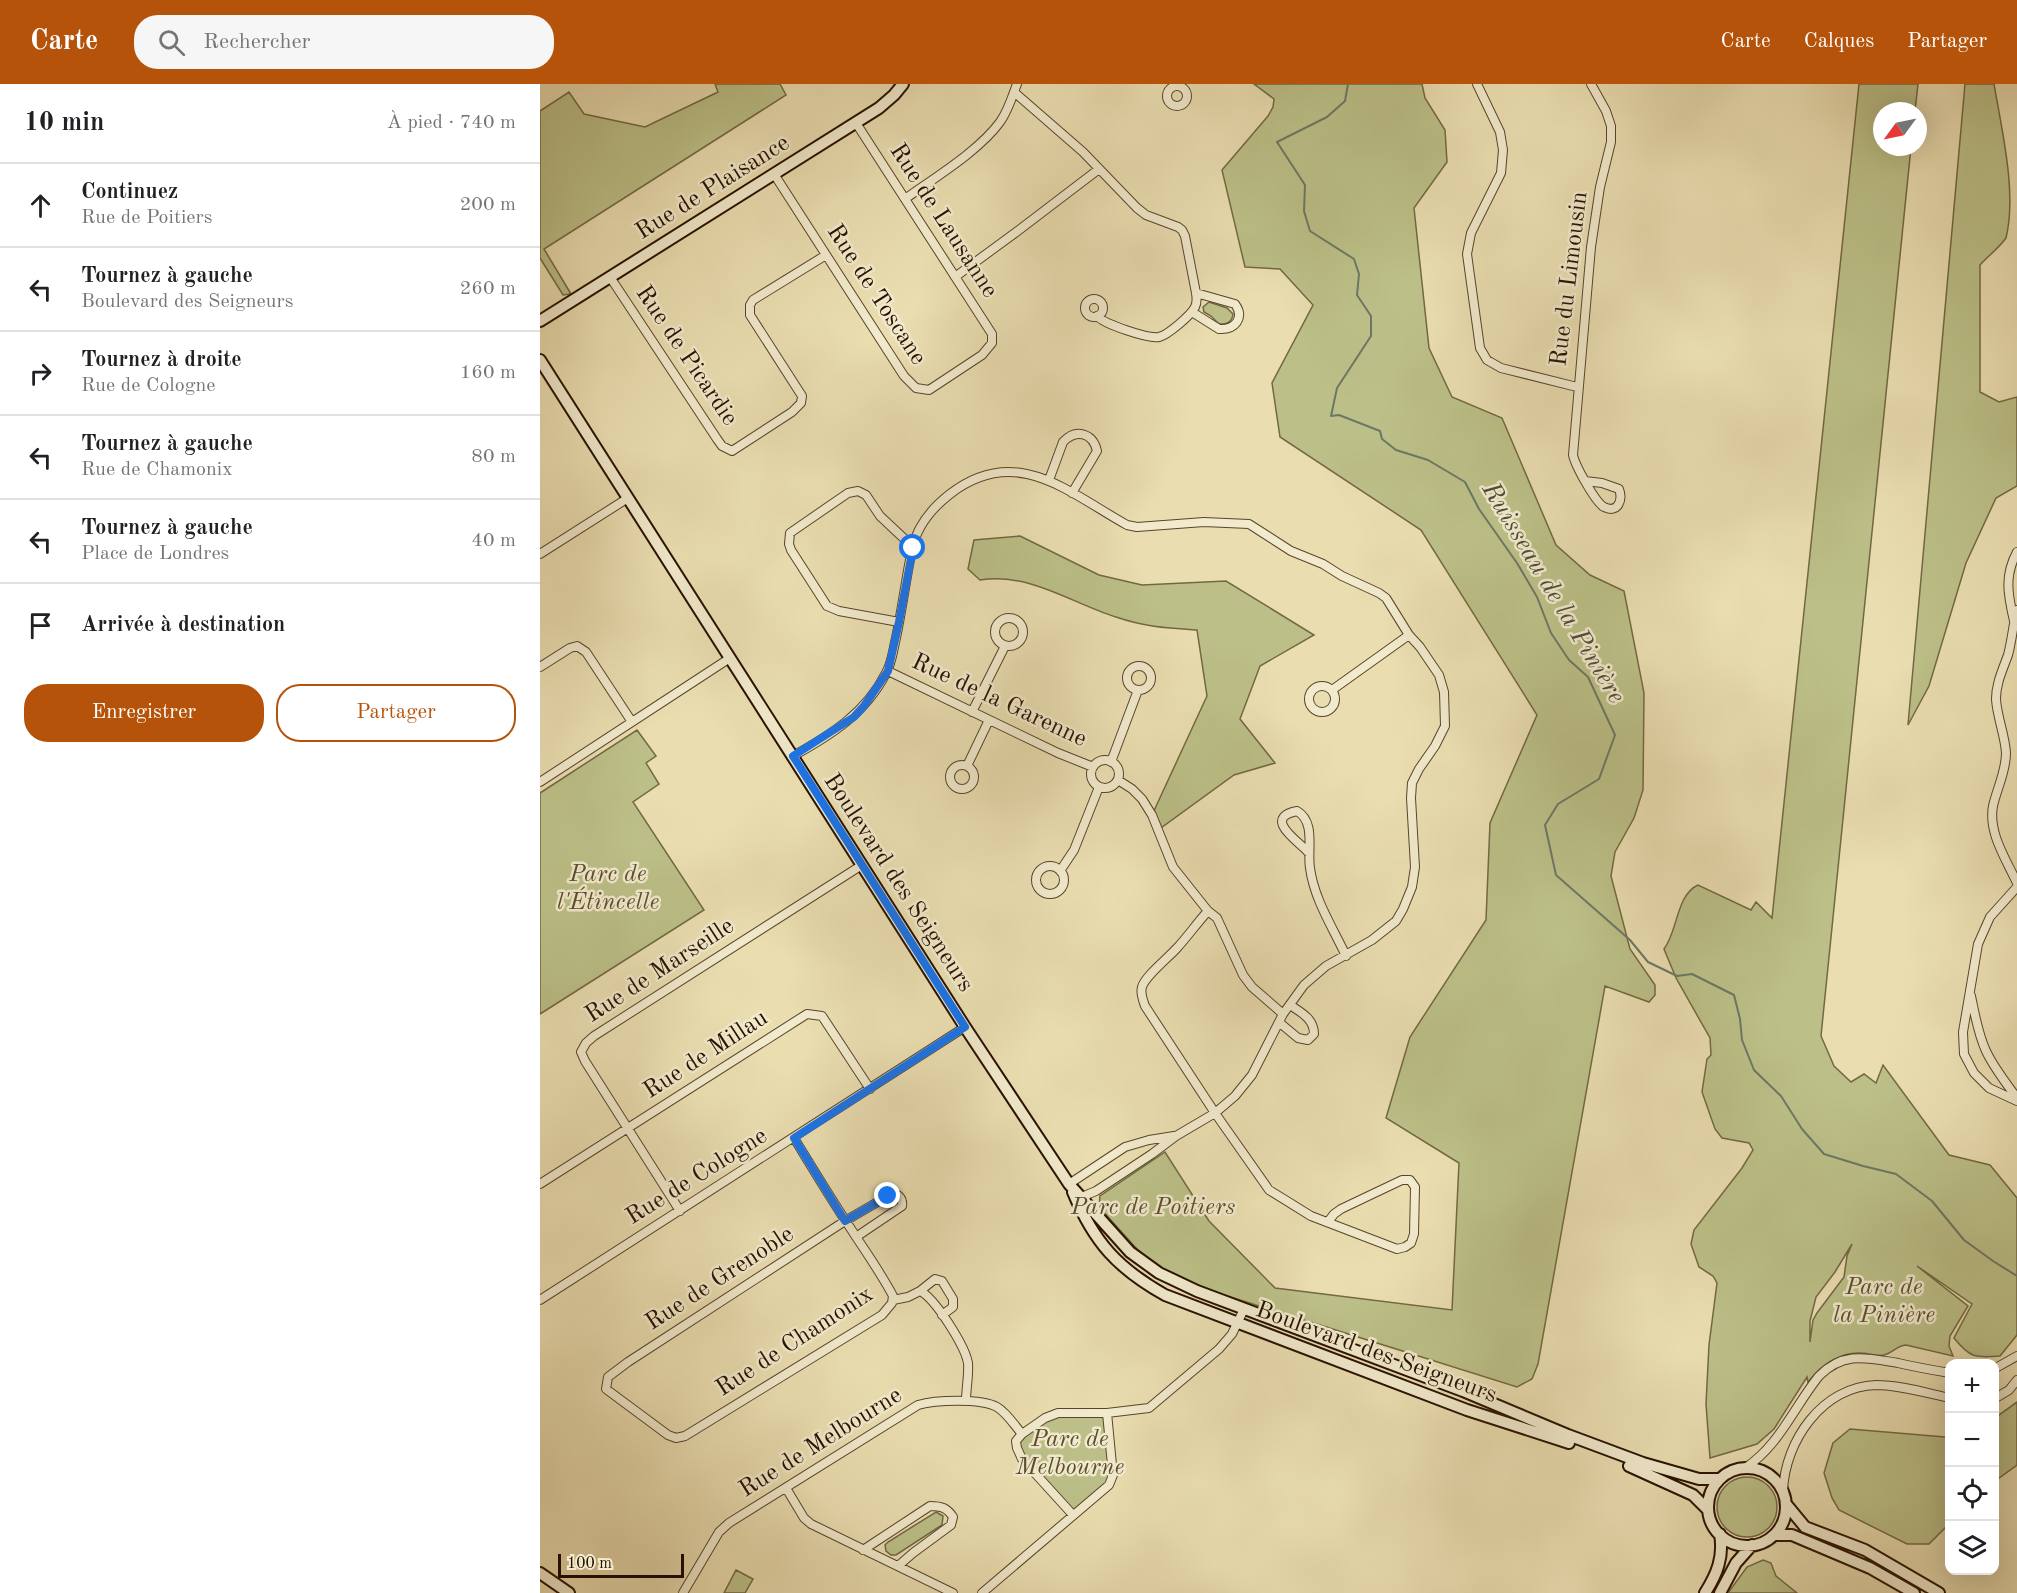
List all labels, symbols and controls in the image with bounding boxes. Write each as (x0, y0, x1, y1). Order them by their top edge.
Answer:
search box (134, 15, 554, 69)
icon: search (155, 26, 188, 59)
text: Carte (30, 28, 98, 56)
text: Rechercher (203, 31, 311, 53)
text: Carte (1721, 31, 1771, 52)
text: Calques (1804, 31, 1874, 52)
text: Partager (1907, 31, 1987, 52)
north arrow (1873, 102, 1927, 156)
text: 10 min (24, 110, 104, 136)
text: À pied · 740 m (387, 113, 516, 133)
street label: Rue de Plaisance (632, 131, 794, 245)
street label: Rue de Lausanne (884, 140, 1002, 302)
text: Continuez (81, 181, 178, 203)
icon: ahead (24, 189, 57, 222)
street label: Rue du Limousin (1547, 190, 1593, 368)
text: 200 m (460, 195, 516, 215)
text: Rue de Poitiers (81, 208, 212, 228)
street label: Rue de Toscane (822, 220, 930, 370)
text: Tournez à gauche (81, 265, 253, 287)
icon: left (24, 273, 57, 306)
text: 260 m (460, 279, 516, 299)
street label: Rue de Picardie (630, 282, 742, 430)
text: Boulevard des Seigneurs (81, 292, 293, 312)
text: Tournez à droite (81, 349, 242, 371)
icon: right (24, 357, 57, 390)
text: 160 m (460, 363, 516, 383)
text: Rue de Cologne (81, 376, 215, 396)
text: Tournez à gauche (81, 433, 253, 455)
icon: left (24, 441, 57, 474)
text: 80 m (471, 447, 516, 467)
text: Rue de Chamonix (81, 460, 233, 480)
water label: Ruisseau de la Pinière (1476, 477, 1629, 708)
text: Tournez à gauche (81, 517, 253, 539)
icon: left (24, 525, 57, 558)
text: 40 m (471, 531, 516, 551)
route start (899, 534, 925, 560)
text: Place de Londres (81, 544, 229, 564)
icon: arrive (24, 609, 57, 642)
text: Arrivée à destination (81, 614, 285, 636)
street label: Rue de la Garenne (908, 650, 1090, 752)
button: Enregistrer (24, 684, 264, 742)
button: Partager (276, 684, 516, 742)
street label: Boulevard des Seigneurs (819, 770, 977, 996)
park label: Parc de l'Étincelle (557, 863, 660, 915)
street label: Rue de Marseille (581, 914, 739, 1028)
street label: Rue de Millau (640, 1006, 772, 1104)
street label: Rue de Cologne (622, 1124, 772, 1230)
route end (874, 1182, 900, 1208)
park label: Parc de Poitiers (1070, 1196, 1235, 1220)
street label: Rue de Grenoble (642, 1222, 798, 1336)
park label: Parc de la Pinière (1833, 1276, 1935, 1328)
street label: Rue de Chamonix (712, 1282, 878, 1402)
street label: Boulevard des Seigneurs (1252, 1298, 1500, 1408)
map controls (1945, 1359, 1999, 1575)
button: + (1945, 1359, 1999, 1413)
street label: Rue de Melbourne (736, 1383, 906, 1503)
button: − (1945, 1413, 1999, 1467)
park label: Parc de Melbourne (1015, 1428, 1124, 1480)
button: locate (1945, 1467, 1999, 1521)
button: layers (1945, 1521, 1999, 1575)
scale bar (558, 1551, 684, 1578)
text: 100 m (567, 1556, 612, 1572)

